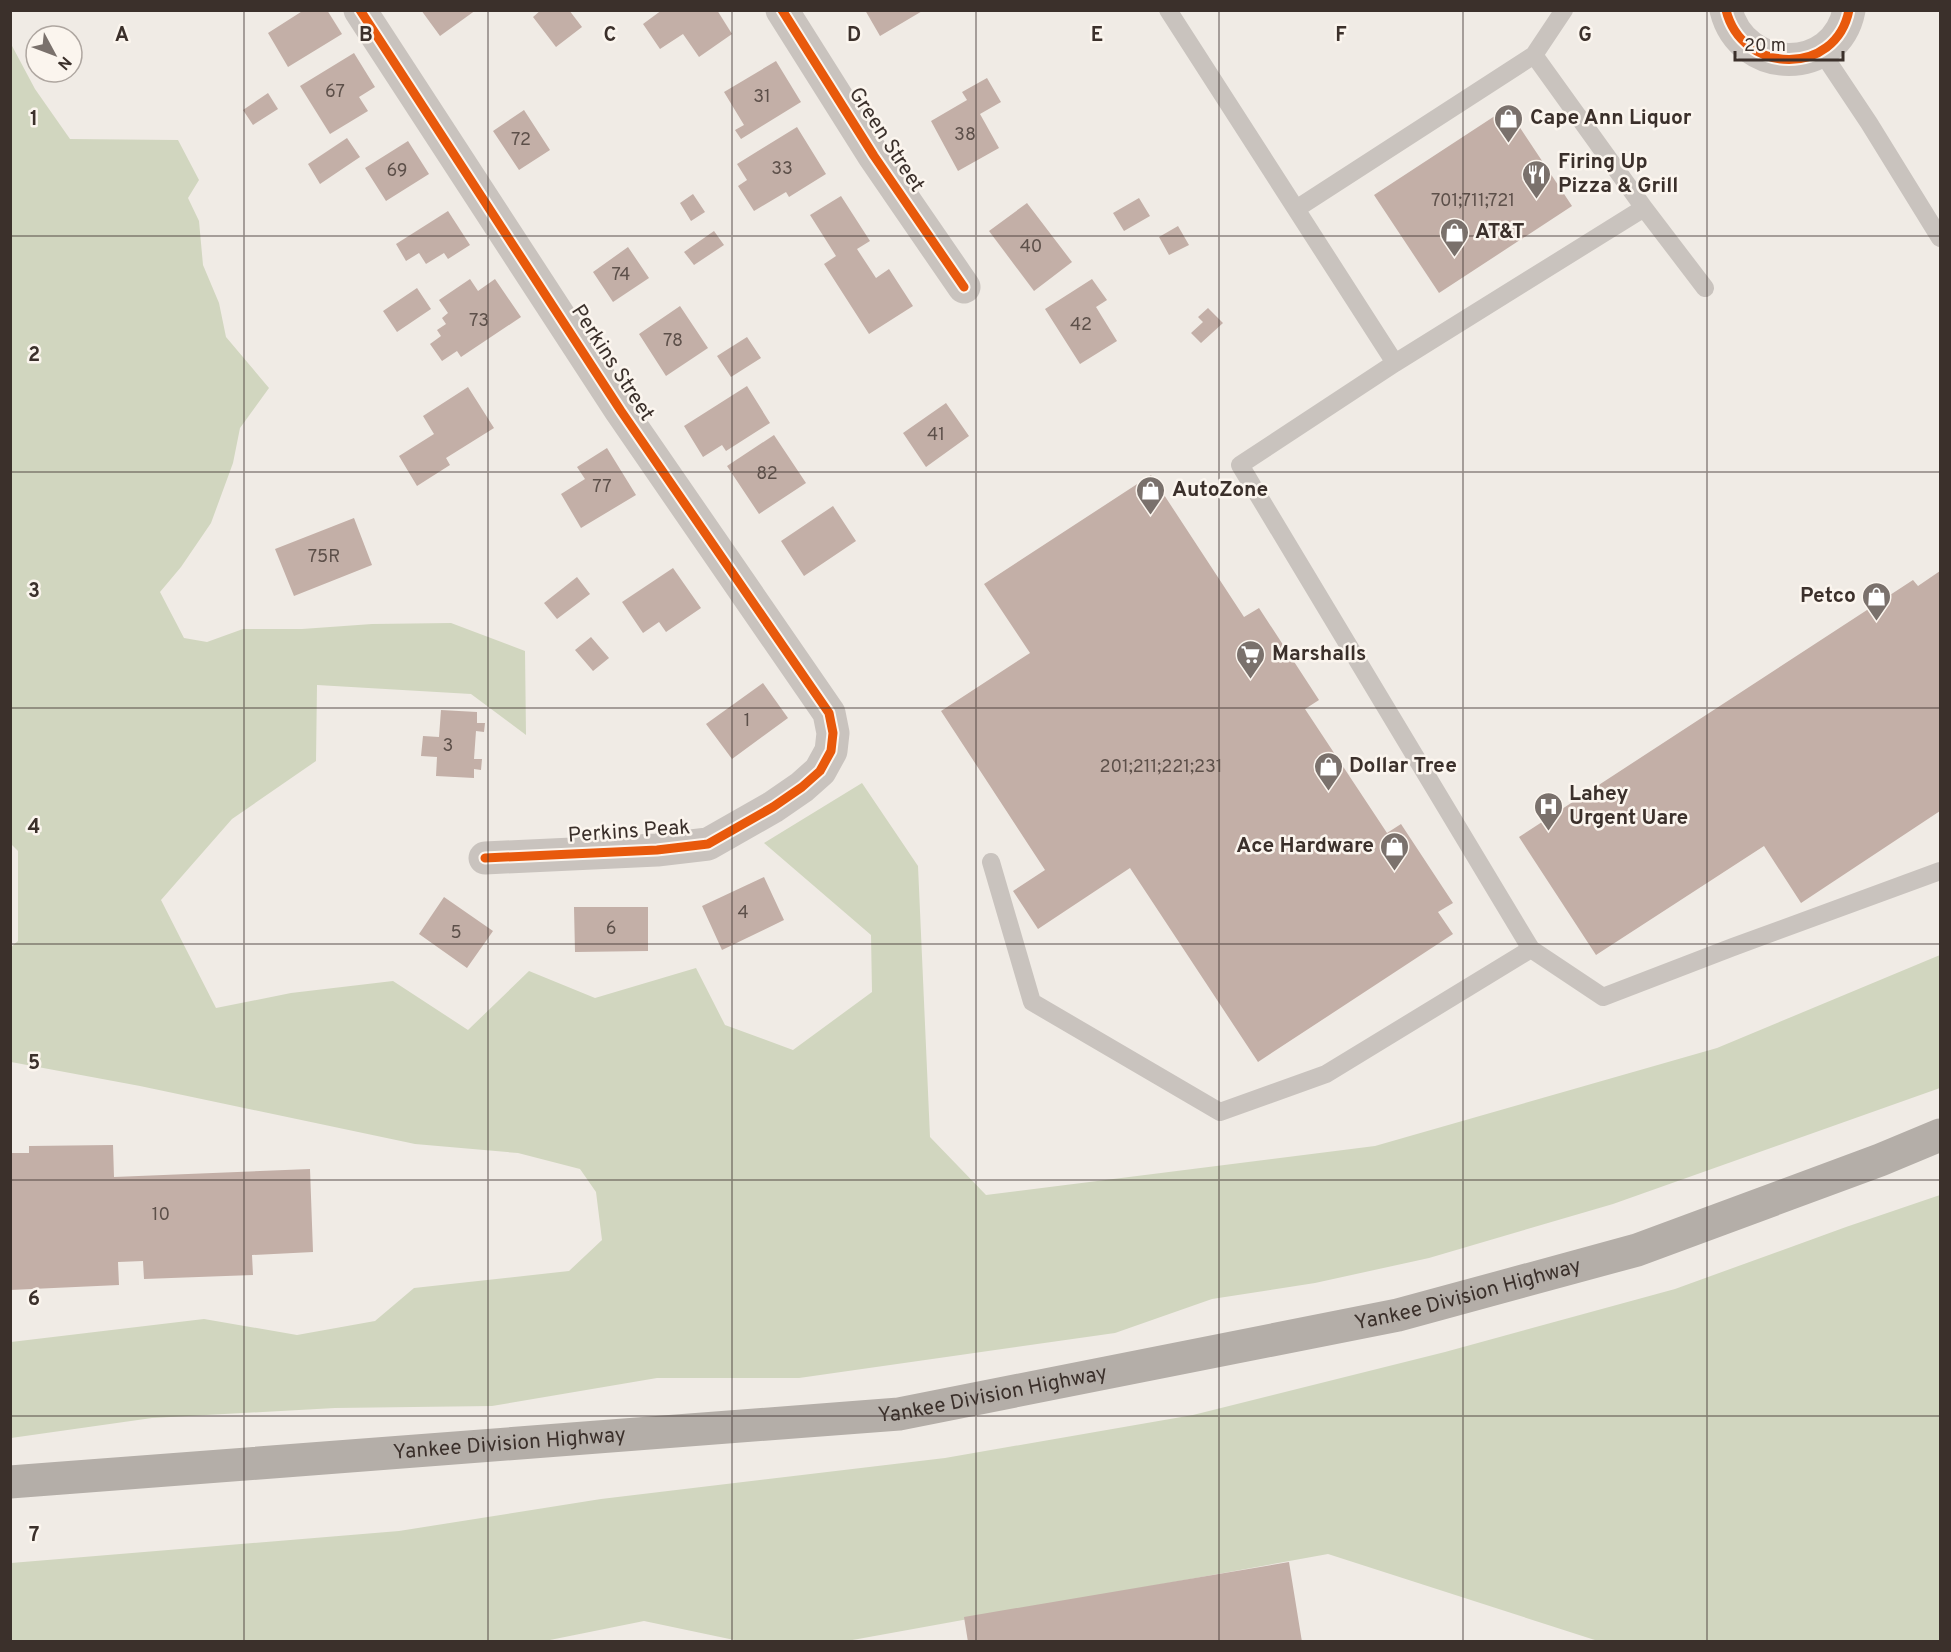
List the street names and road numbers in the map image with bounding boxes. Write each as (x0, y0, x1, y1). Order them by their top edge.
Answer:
street label: Green Street (842, 82, 930, 198)
street label: Perkins Street (564, 300, 660, 426)
street label: Perkins Peak (567, 814, 691, 850)
street label: Yankee Division Highway (1352, 1252, 1584, 1337)
street label: Yankee Division Highway (877, 1359, 1110, 1429)
street label: Yankee Division Highway (392, 1421, 627, 1466)

